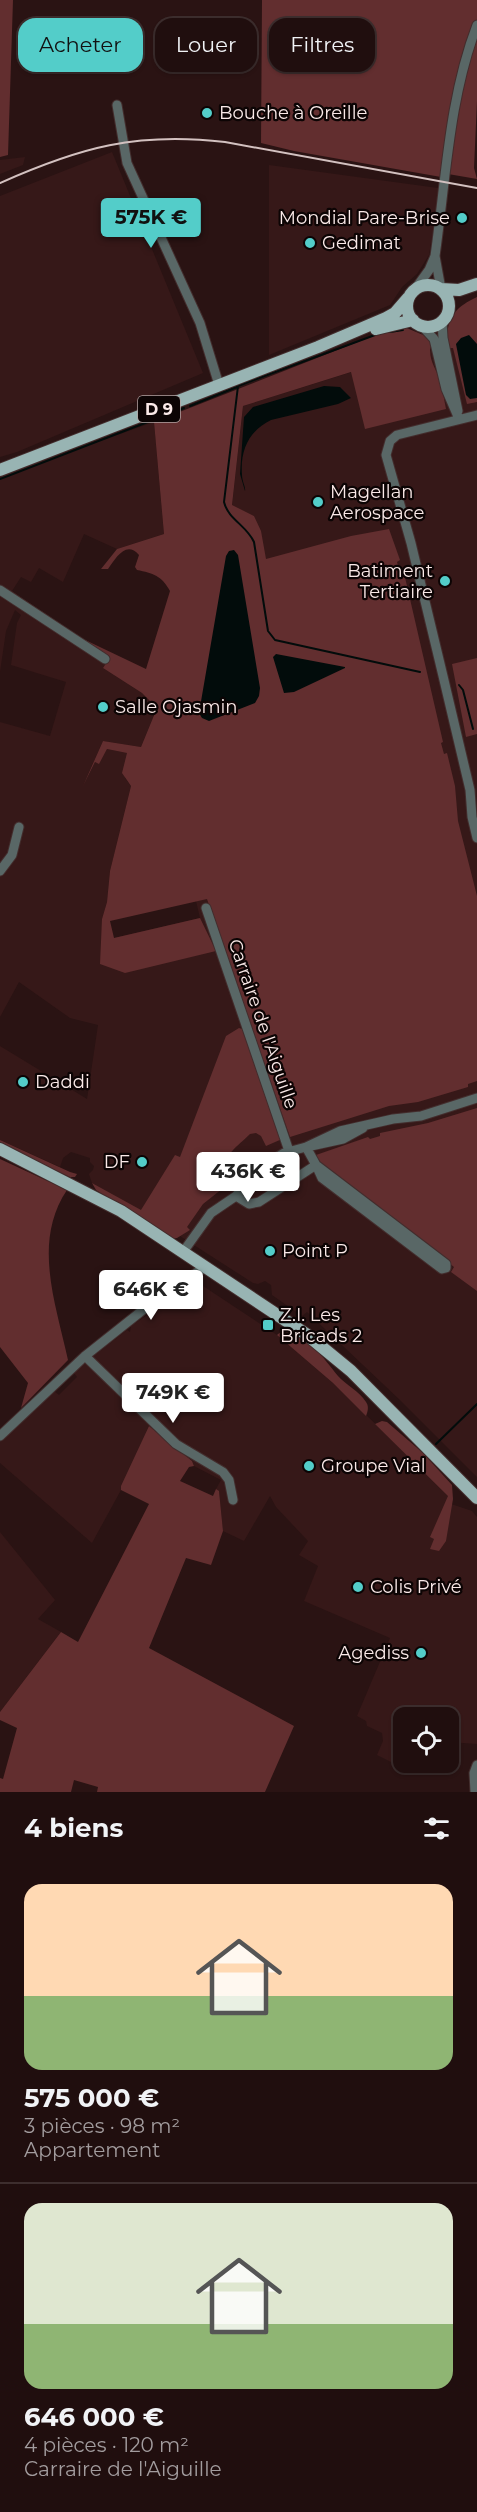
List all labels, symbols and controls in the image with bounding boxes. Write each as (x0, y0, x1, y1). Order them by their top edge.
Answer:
chip: Acheter (18, 18, 143, 72)
chip: Louer (155, 18, 257, 72)
chip: Filtres (269, 18, 375, 72)
place label: Bouche à Oreille (219, 102, 368, 124)
marker: Bouche à Oreille (200, 106, 214, 120)
pin: 575K € (102, 198, 200, 249)
text: 575K € (115, 205, 187, 229)
place label: Mondial Pare-Brise (279, 207, 450, 229)
marker: Mondial Pare-Brise (455, 211, 469, 225)
place label: Gedimat (322, 232, 401, 254)
marker: Gedimat (303, 236, 317, 250)
road number: D 9 (138, 396, 180, 422)
place label: Magellan Aerospace (330, 481, 424, 524)
marker: Magellan Aerospace (311, 495, 325, 509)
place label: Batiment Tertiaire (347, 560, 433, 603)
marker: Batiment Tertiaire (438, 574, 452, 588)
place label: Salle Ojasmin (115, 696, 238, 718)
marker: Salle Ojasmin (96, 700, 110, 714)
street label: Carraire de l'Aiguille (224, 936, 302, 1112)
place label: Daddi (35, 1071, 90, 1093)
marker: Daddi (16, 1075, 30, 1089)
place label: DF (104, 1151, 130, 1173)
pin: 436K € (199, 1152, 297, 1203)
marker: DF (135, 1155, 149, 1169)
text: 436K € (211, 1159, 285, 1183)
place label: Point P (282, 1240, 348, 1262)
marker: Point P (263, 1244, 277, 1258)
pin: 646K € (102, 1270, 200, 1321)
text: 646K € (113, 1277, 189, 1301)
place label: Z.I. Les Bricads 2 (280, 1304, 362, 1347)
marker: Z.I. Les Bricads 2 (261, 1318, 275, 1332)
pin: 749K € (124, 1373, 222, 1424)
text: 749K € (136, 1380, 210, 1404)
place label: Groupe Vial (321, 1455, 426, 1477)
marker: Groupe Vial (302, 1459, 316, 1473)
place label: Colis Privé (370, 1576, 462, 1598)
marker: Colis Privé (351, 1580, 365, 1594)
place label: Agediss (338, 1642, 409, 1664)
marker: Agediss (414, 1646, 428, 1660)
map controls (393, 1707, 459, 1773)
button: locate (393, 1707, 459, 1773)
text: 4 biens (24, 1812, 123, 1844)
icon: filters (420, 1812, 453, 1845)
icon: home (185, 1923, 293, 2031)
text: 575 000 € (24, 2082, 159, 2114)
text: 3 pièces · 98 m² (24, 2114, 180, 2138)
text: Appartement (24, 2138, 160, 2162)
icon: home (185, 2242, 293, 2350)
text: 646 000 € (24, 2401, 164, 2433)
text: 4 pièces · 120 m² (24, 2433, 189, 2457)
text: Carraire de l'Aiguille (24, 2457, 222, 2481)

